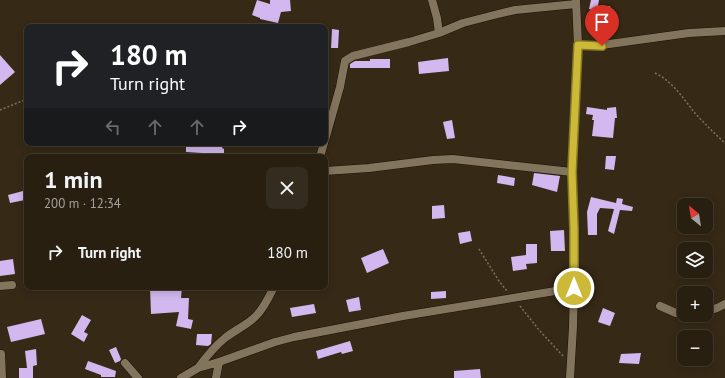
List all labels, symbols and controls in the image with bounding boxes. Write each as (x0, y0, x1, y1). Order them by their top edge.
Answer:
pin (585, 5, 619, 46)
icon: arrive (591, 11, 613, 33)
text: 180 m (110, 36, 187, 73)
icon: right (44, 40, 96, 92)
text: Turn right (110, 72, 185, 95)
icon: left (102, 116, 124, 138)
icon: ahead (144, 116, 166, 138)
icon: ahead (186, 116, 208, 138)
icon: right (228, 116, 250, 138)
text: 1 min (44, 164, 103, 195)
button: close (266, 167, 308, 209)
text: 200 m · 12:34 (44, 195, 121, 212)
north arrow (677, 198, 713, 234)
map controls (677, 198, 713, 366)
icon: right (44, 241, 66, 263)
button: layers (677, 242, 713, 278)
text: Turn right (78, 243, 141, 262)
text: 180 m (267, 243, 308, 262)
position arrow (553, 267, 595, 309)
button: + (677, 286, 713, 322)
button: − (677, 330, 713, 366)

